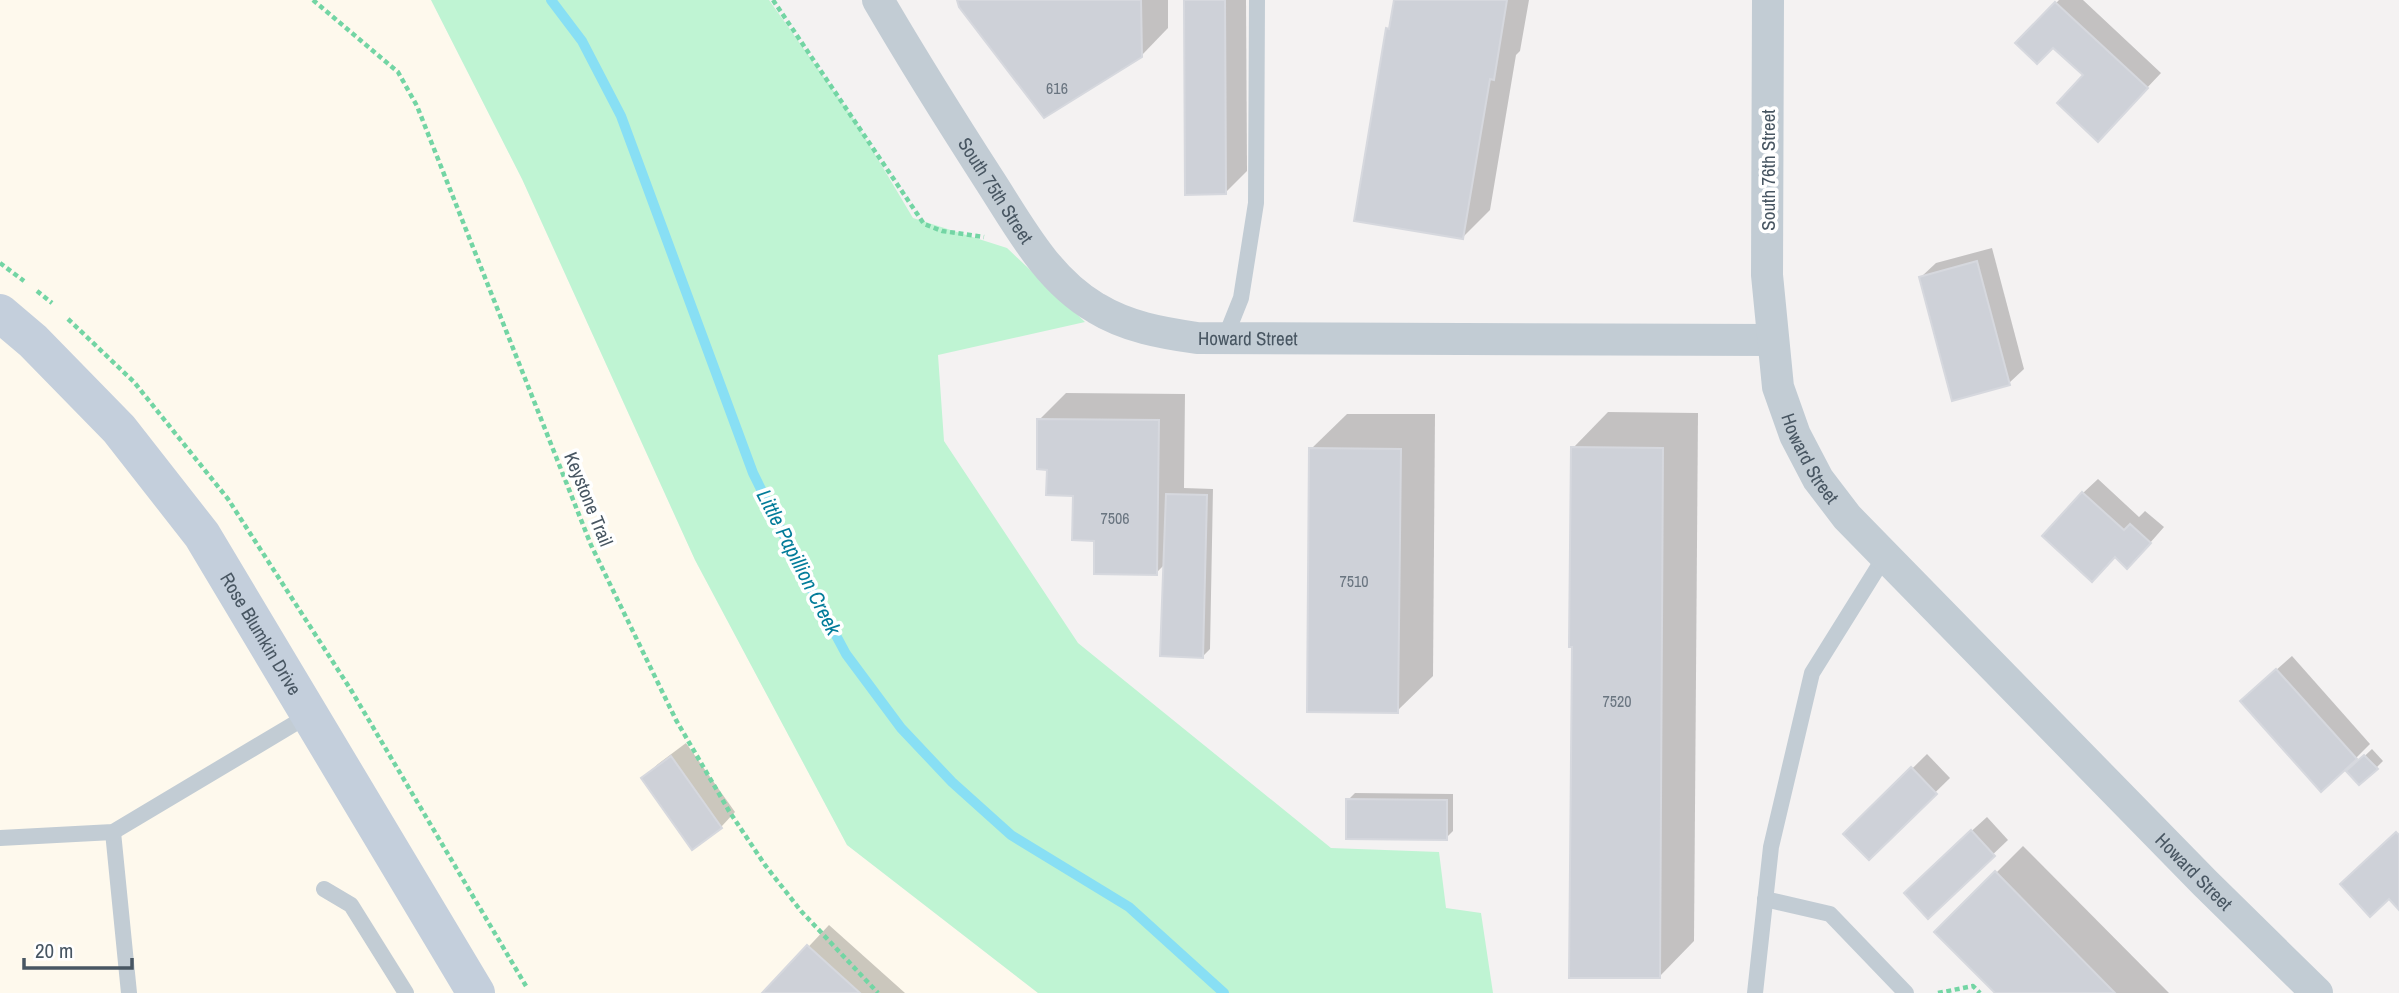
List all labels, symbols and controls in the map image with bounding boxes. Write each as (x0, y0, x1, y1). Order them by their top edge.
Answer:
house number: 616 (1046, 77, 1068, 99)
street label: South 76th Street (1755, 109, 1781, 231)
street label: South 75th Street (952, 132, 1040, 249)
street label: Howard Street (1198, 325, 1298, 351)
street label: Howard Street (1775, 410, 1846, 509)
street label: Keystone Trail (558, 448, 620, 550)
water label: Little Papillion Creek (750, 484, 849, 641)
house number: 7506 (1100, 507, 1130, 529)
street label: Rose Blumkin Drive (214, 568, 308, 700)
house number: 7510 (1339, 570, 1369, 592)
house number: 7520 (1602, 690, 1632, 712)
street label: Howard Street (2150, 827, 2239, 917)
scale bar (24, 926, 133, 970)
text: 20 m (35, 936, 73, 965)

